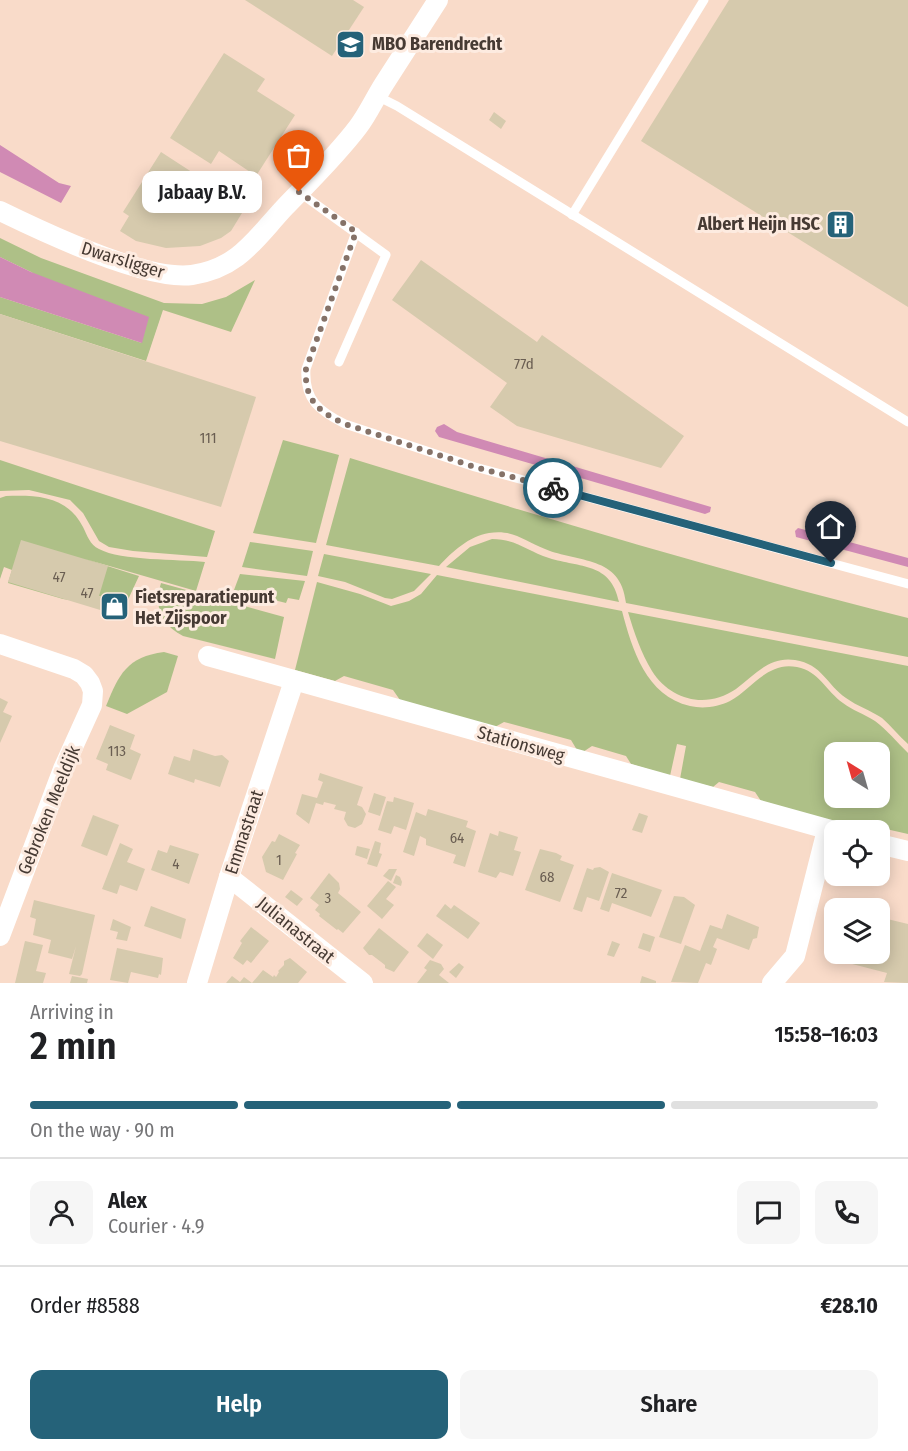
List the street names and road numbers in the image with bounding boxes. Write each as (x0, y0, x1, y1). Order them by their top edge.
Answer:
street label: Dwarsligger (79, 237, 168, 283)
street label: Stationsweg (475, 721, 568, 767)
street label: Gebroken Meeldijk (13, 742, 85, 878)
street label: Emmastraat (220, 787, 268, 877)
street label: Julianastraat (253, 892, 339, 968)

